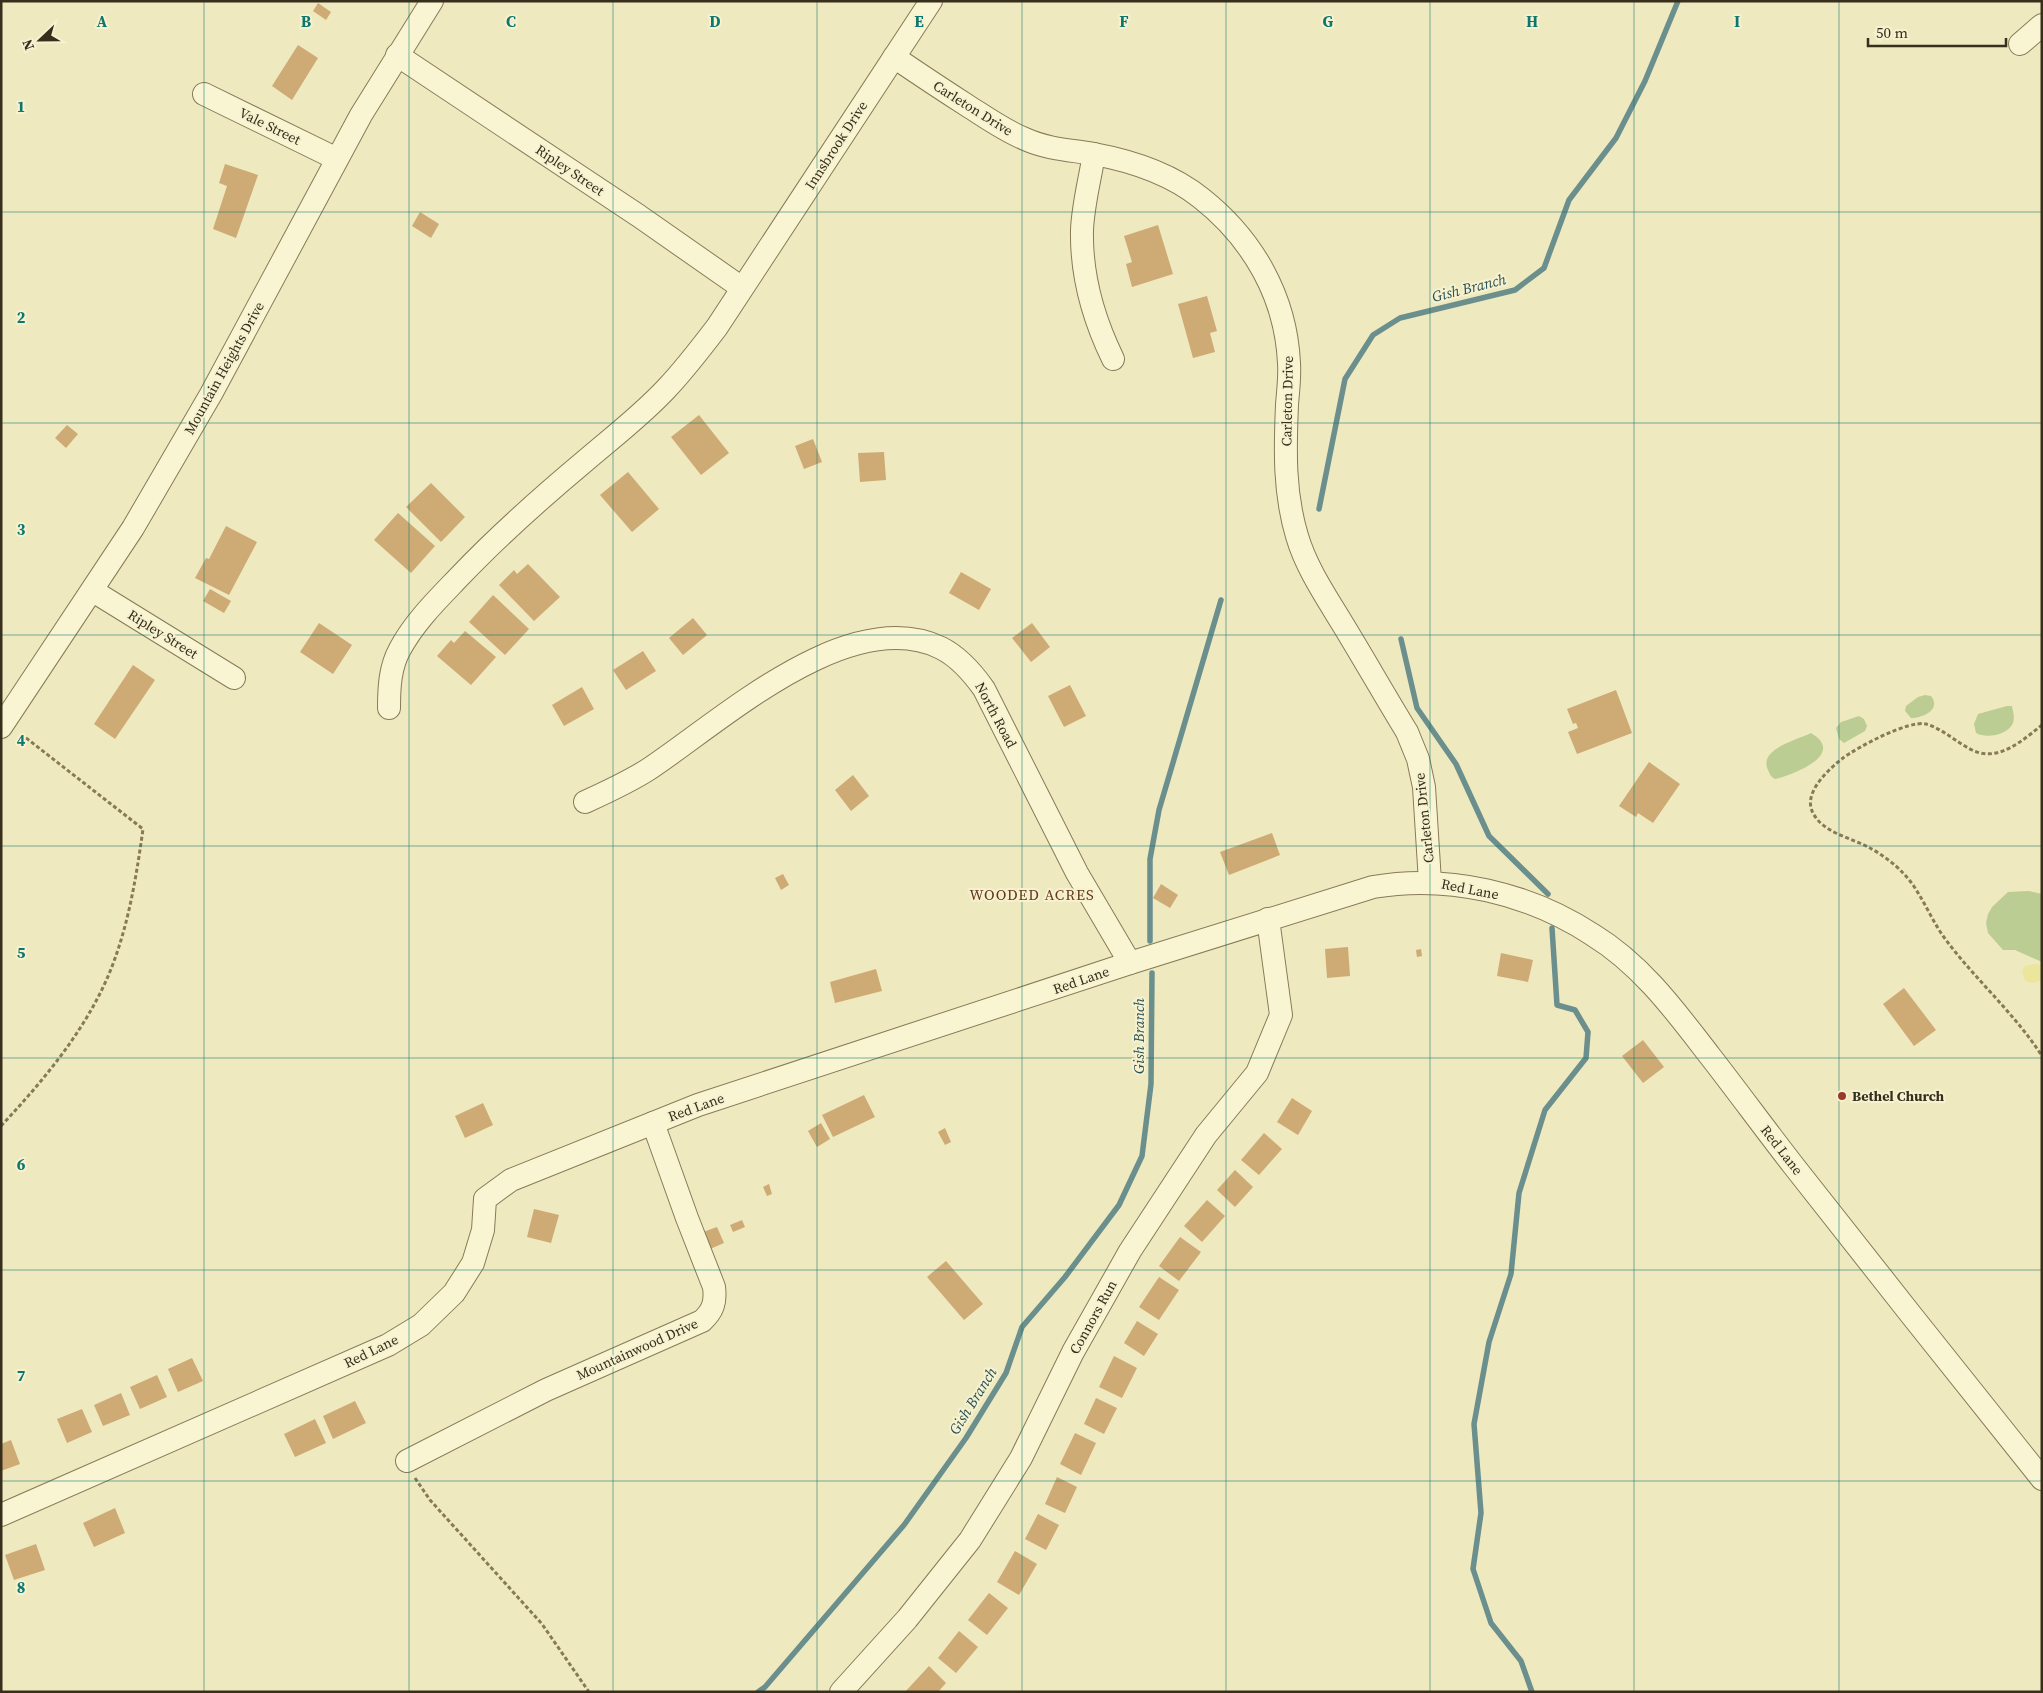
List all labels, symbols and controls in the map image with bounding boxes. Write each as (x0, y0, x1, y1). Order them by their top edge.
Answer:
text: A (97, 10, 108, 32)
text: B (301, 10, 312, 32)
text: C (506, 10, 516, 32)
text: D (709, 10, 721, 32)
text: E (914, 10, 924, 32)
text: F (1119, 10, 1129, 32)
text: G (1323, 10, 1334, 32)
text: H (1526, 10, 1538, 32)
text: I (1734, 10, 1740, 32)
north arrow (15, 15, 65, 65)
scale bar (1868, 15, 2006, 47)
text: 50 m (1876, 22, 1908, 43)
text: N (17, 36, 39, 53)
street label: Carleton Drive (929, 75, 1017, 141)
text: 1 (17, 95, 25, 117)
street label: Innsbrook Drive (800, 97, 872, 193)
street label: Vale Street (236, 102, 305, 150)
street label: Ripley Street (532, 140, 609, 201)
water label: Gish Branch (1430, 268, 1508, 307)
street label: Mountain Heights Drive (179, 298, 269, 438)
text: 2 (17, 306, 26, 328)
street label: Carleton Drive (1276, 355, 1298, 447)
text: 3 (17, 518, 26, 540)
street label: Ripley Street (124, 605, 202, 664)
street label: North Road (970, 679, 1022, 752)
text: 4 (17, 729, 26, 751)
street label: Carleton Drive (1409, 772, 1439, 864)
street label: Red Lane (1439, 874, 1501, 904)
district label: WOODED ACRES (969, 884, 1095, 905)
text: 5 (17, 941, 26, 963)
street label: Red Lane (1050, 961, 1112, 999)
water label: Gish Branch (1128, 998, 1149, 1074)
place label: Bethel Church (1852, 1086, 1945, 1106)
street label: Red Lane (665, 1088, 727, 1126)
marker: Bethel Church (1836, 1090, 1848, 1102)
street label: Red Lane (1756, 1121, 1808, 1179)
text: 6 (17, 1153, 26, 1175)
street label: Connors Run (1064, 1276, 1122, 1358)
street label: Mountainwood Drive (573, 1313, 701, 1385)
street label: Red Lane (340, 1329, 402, 1373)
water label: Gish Branch (944, 1363, 1002, 1438)
text: 7 (17, 1364, 26, 1386)
text: 8 (17, 1576, 25, 1598)

